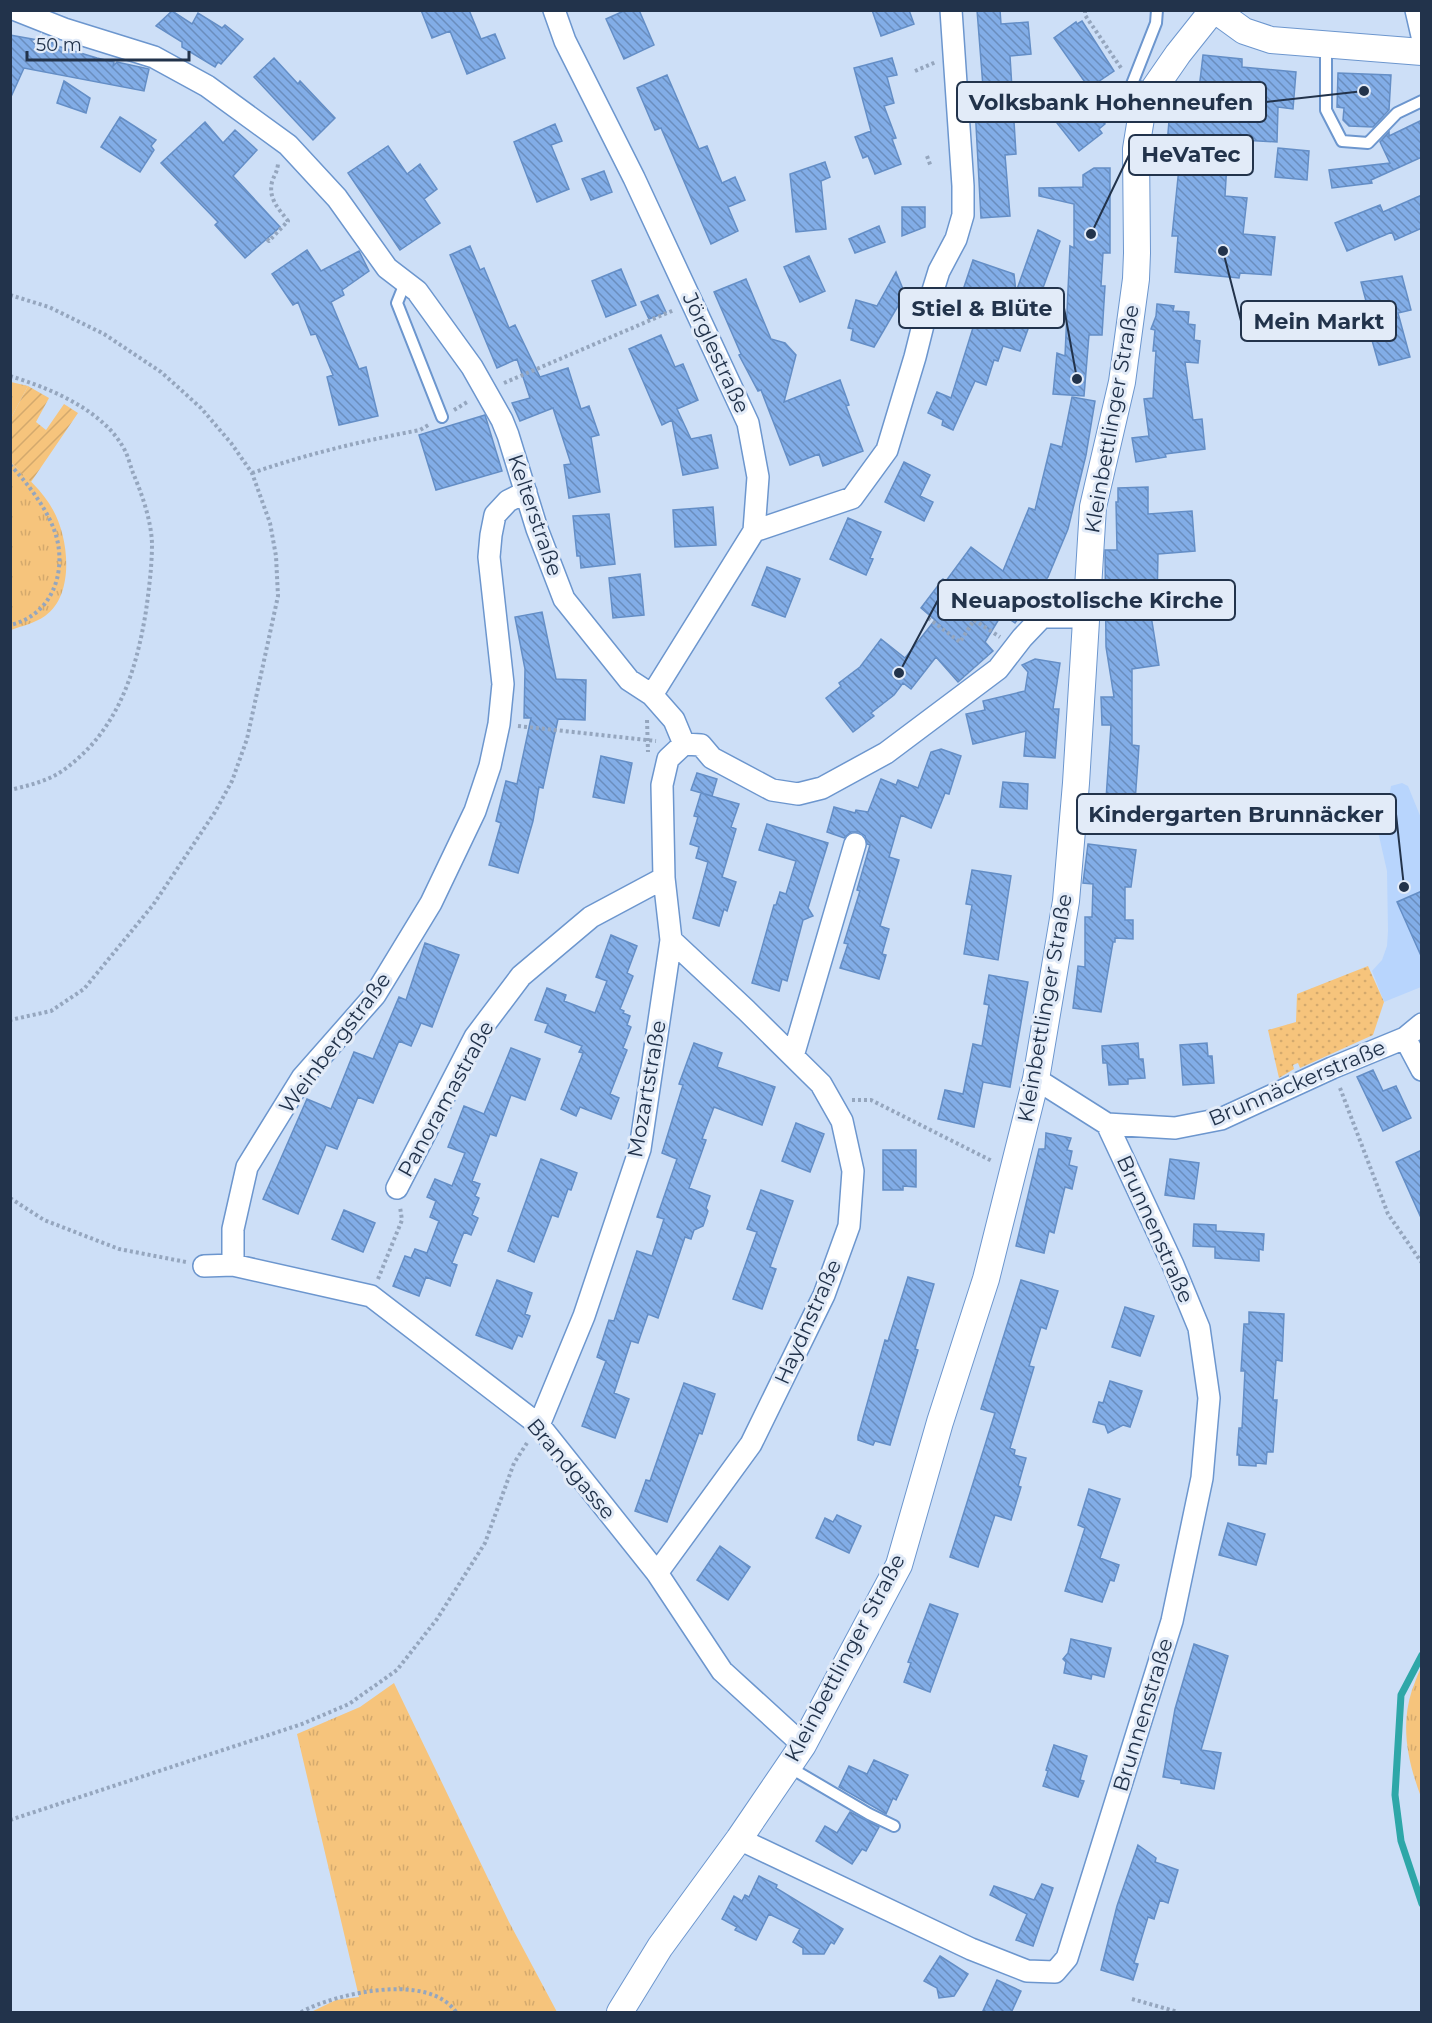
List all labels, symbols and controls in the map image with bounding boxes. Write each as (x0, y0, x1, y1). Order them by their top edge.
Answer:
scale bar (27, 24, 189, 62)
text: 50 m (36, 34, 82, 56)
callout: Volksbank Hohenneufen (957, 82, 1266, 122)
text: Volksbank Hohenneufen (968, 89, 1253, 116)
callout: HeVaTec (1129, 135, 1253, 175)
text: HeVaTec (1141, 141, 1241, 168)
street label: Jörglestraße (677, 288, 755, 417)
callout: Stiel & Blüte (899, 288, 1064, 328)
text: Stiel & Blüte (912, 295, 1053, 322)
callout: Mein Markt (1241, 301, 1396, 341)
street label: Kleinbettlinger Straße (1079, 303, 1144, 535)
text: Mein Markt (1254, 308, 1385, 335)
street label: Kelterstraße (503, 451, 568, 579)
callout: Neuapostolische Kirche (938, 580, 1235, 620)
text: Neuapostolische Kirche (951, 587, 1223, 614)
callout: Kindergarten Brunnäcker (1077, 794, 1396, 834)
text: Kindergarten Brunnäcker (1088, 801, 1384, 828)
street label: Kleinbettlinger Straße (1012, 892, 1077, 1124)
street label: Weinbergstraße (274, 967, 396, 1118)
street label: Panoramastraße (392, 1016, 499, 1181)
street label: Mozartstraße (622, 1018, 671, 1159)
street label: Brunnäckerstraße (1205, 1034, 1389, 1131)
street label: Brunnenstraße (1112, 1151, 1199, 1307)
street label: Haydnstraße (769, 1255, 846, 1388)
street label: Brandgasse (522, 1413, 621, 1524)
street label: Kleinbettlinger Straße (779, 1550, 910, 1766)
street label: Brunnenstraße (1107, 1635, 1178, 1795)

